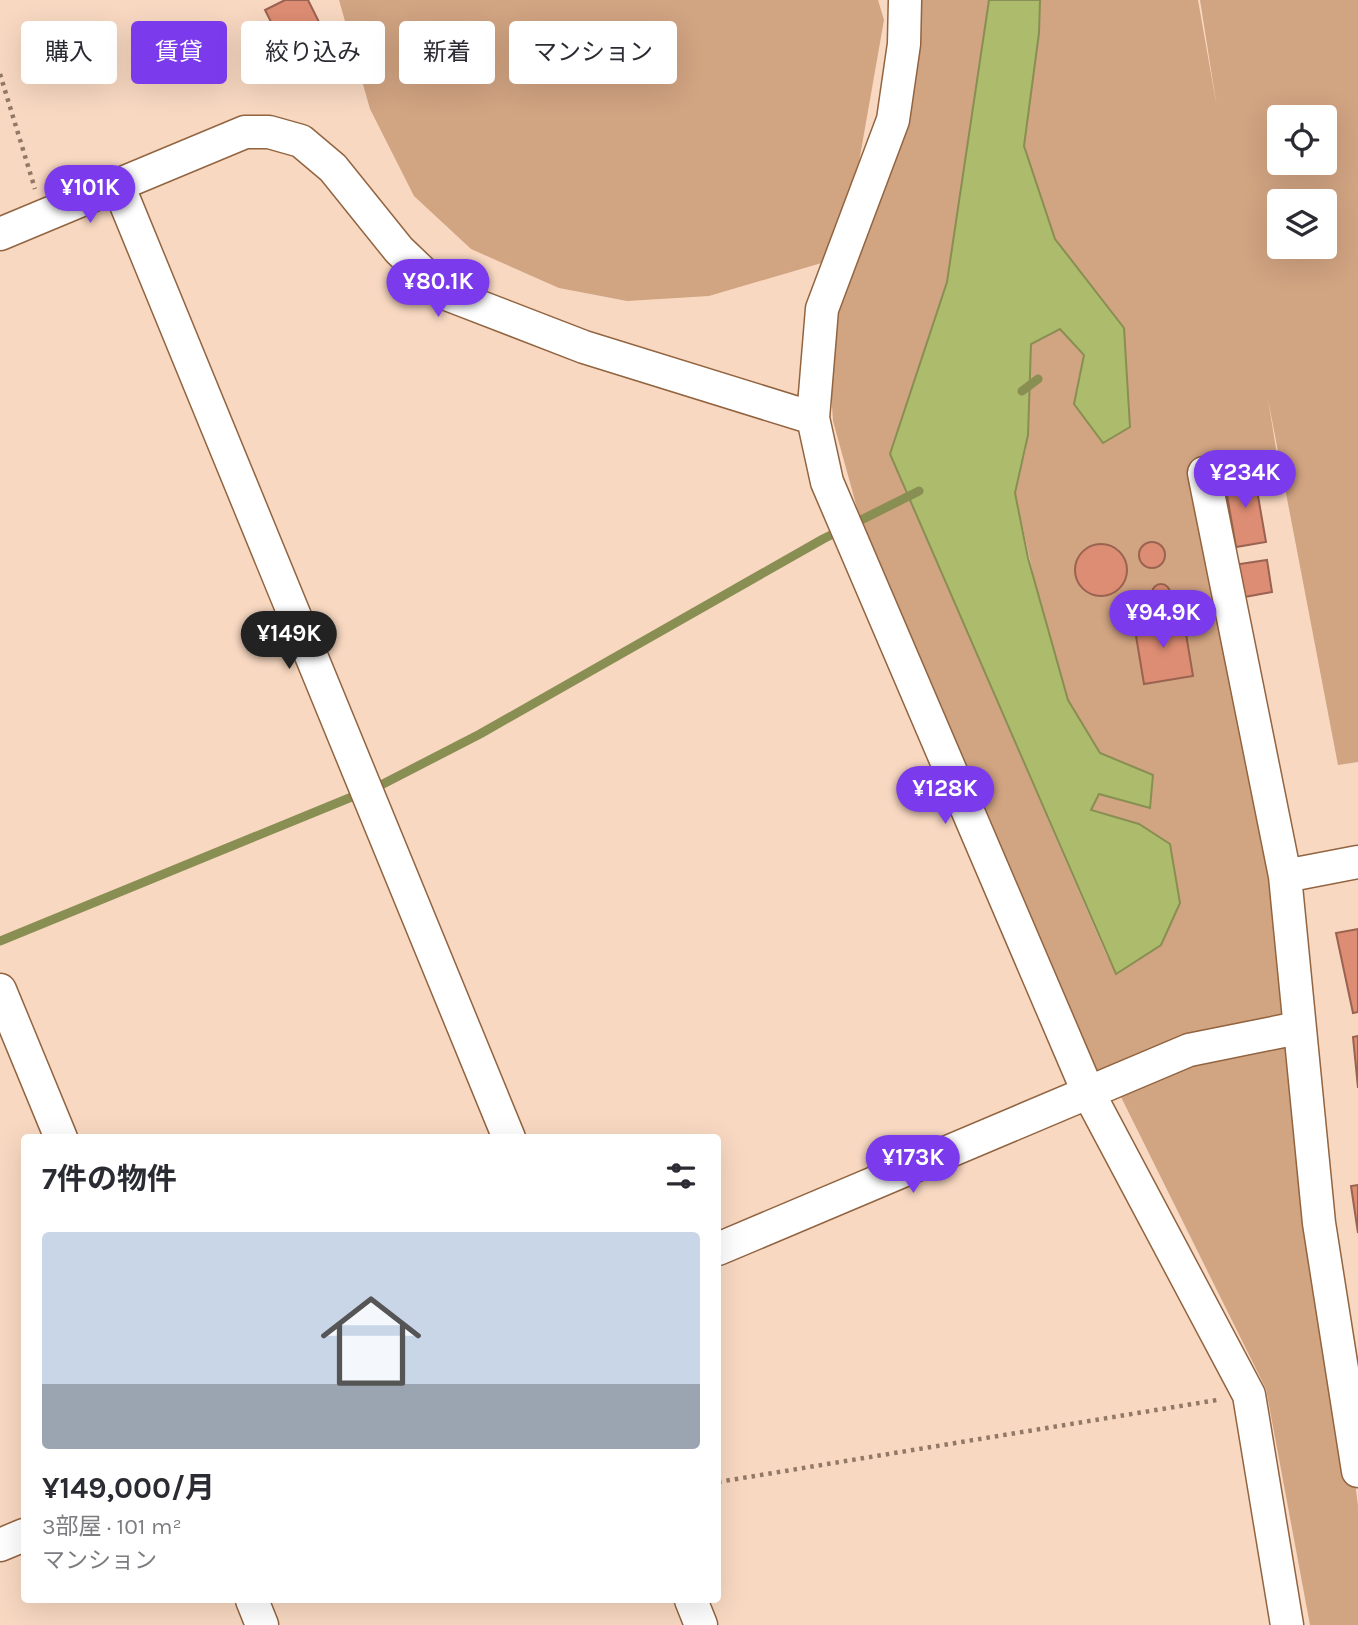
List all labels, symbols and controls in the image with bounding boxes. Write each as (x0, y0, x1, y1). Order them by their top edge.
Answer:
chip: 購入 (21, 21, 117, 84)
chip: 賃貸 (131, 21, 227, 84)
chip: 絞り込み (241, 21, 385, 84)
chip: 新着 (399, 21, 495, 84)
chip: マンション (509, 21, 677, 84)
map controls (1267, 105, 1337, 259)
button: locate (1267, 105, 1337, 175)
pin: ¥101K (41, 166, 139, 225)
text: ¥101K (60, 174, 120, 201)
button: layers (1267, 189, 1337, 259)
pin: ¥80.1K (381, 260, 495, 319)
text: ¥80.1K (402, 268, 474, 295)
pin: ¥234K (1196, 450, 1294, 510)
text: ¥234K (1210, 459, 1280, 486)
pin: ¥94.9K (1106, 590, 1220, 650)
text: ¥94.9K (1125, 599, 1201, 626)
pin: ¥149K (240, 612, 338, 671)
text: ¥149K (257, 620, 321, 647)
pin: ¥128K (896, 766, 994, 826)
text: ¥128K (912, 775, 978, 802)
pin: ¥173K (864, 1136, 962, 1195)
text: ¥173K (882, 1144, 944, 1171)
icon: filters (662, 1157, 700, 1195)
text: 7件の物件 (42, 1161, 177, 1197)
icon: home (308, 1278, 434, 1404)
text: ¥149,000/月 (42, 1470, 215, 1506)
text: 3部屋 · 101 m² (42, 1513, 182, 1540)
text: マンション (42, 1547, 157, 1574)

